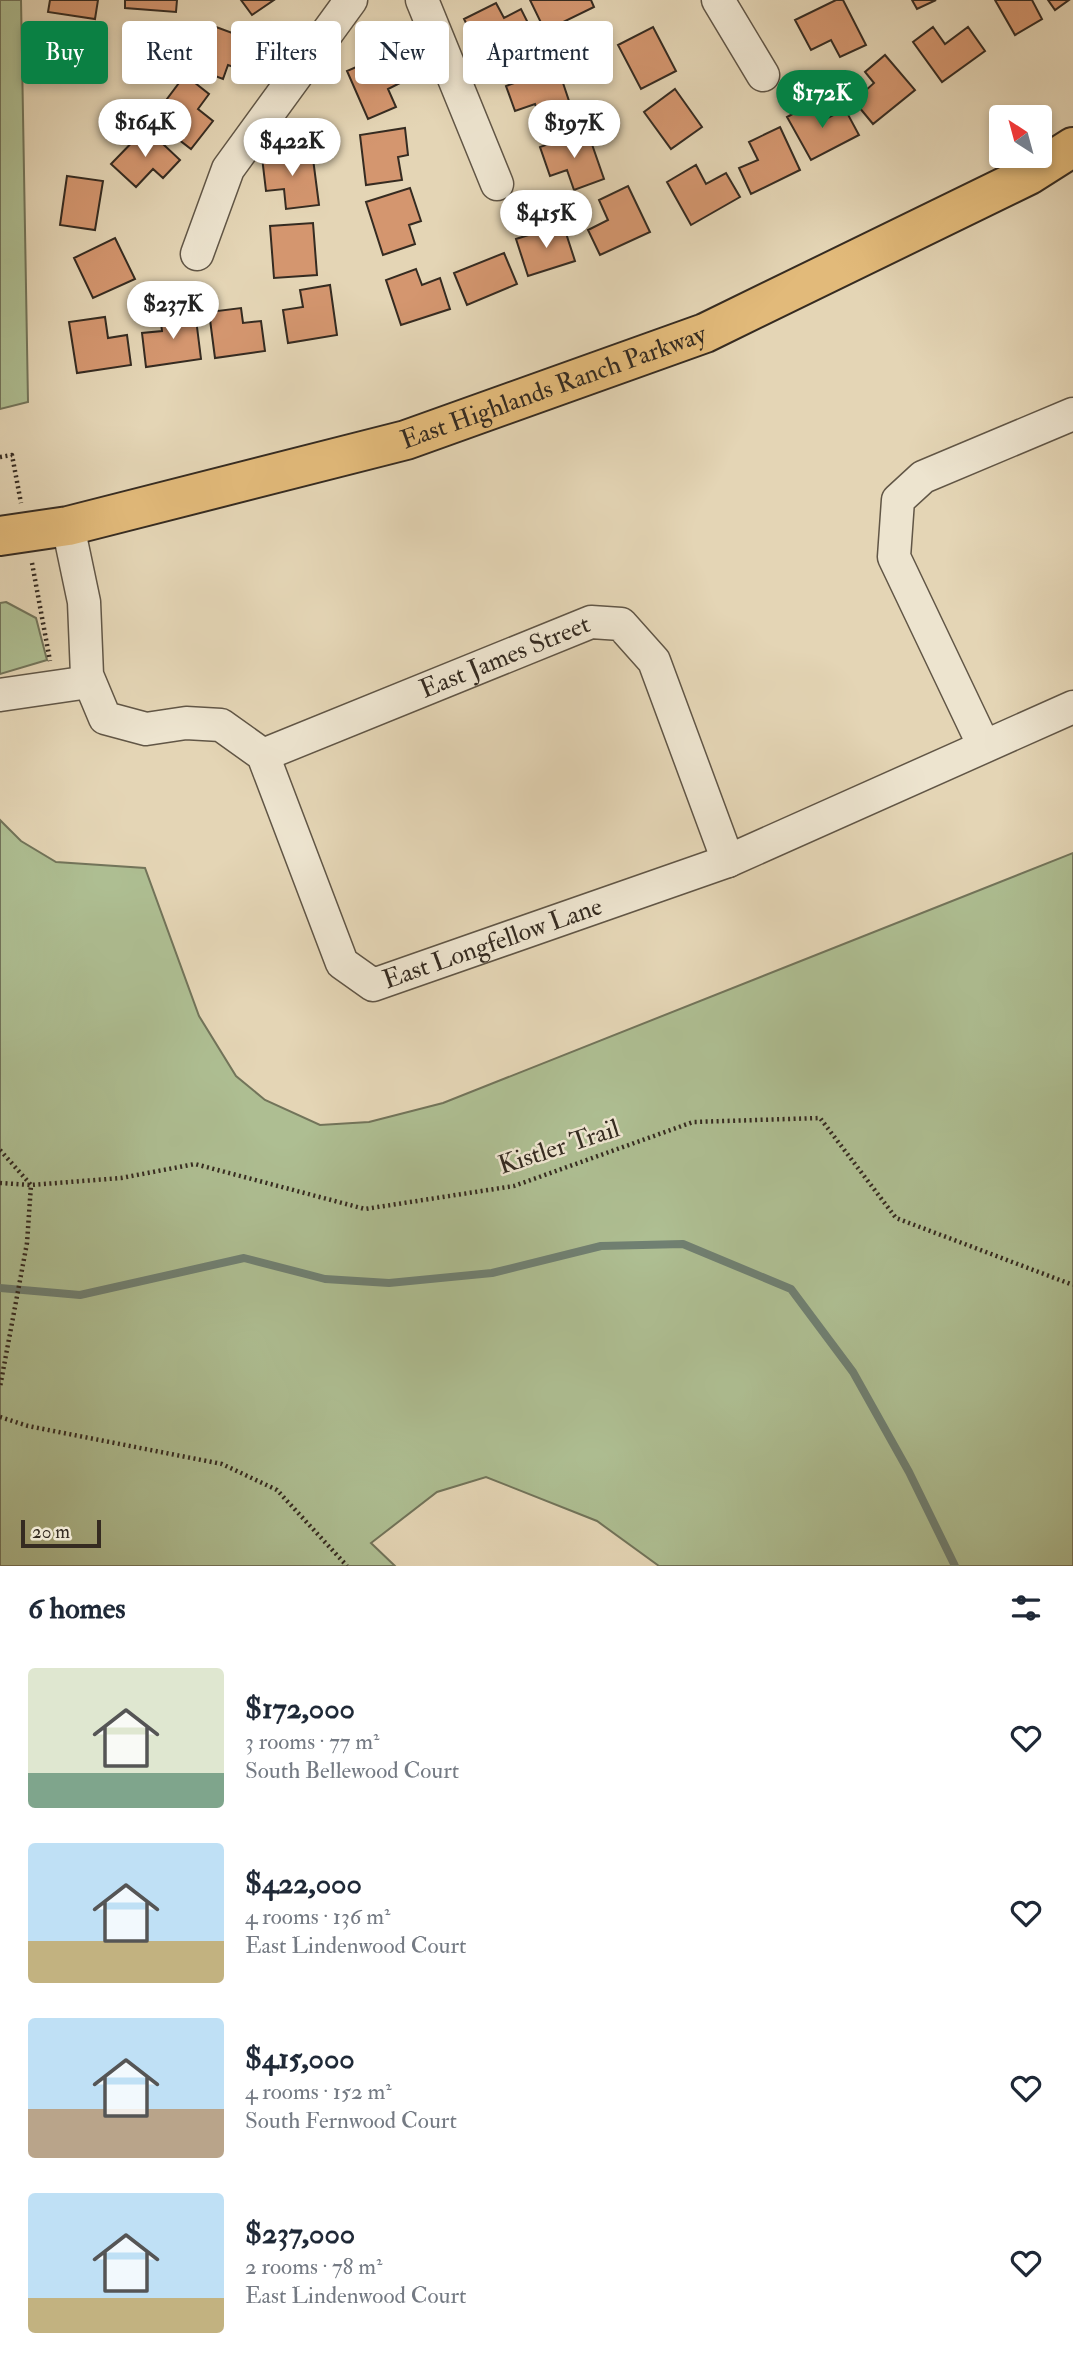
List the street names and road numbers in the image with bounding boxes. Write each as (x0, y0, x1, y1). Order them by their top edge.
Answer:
street label: East Highlands Ranch Parkway (396, 318, 711, 457)
street label: East James Street (415, 608, 595, 706)
street label: East Longfellow Lane (379, 890, 607, 996)
street label: Kistler Trail (494, 1112, 624, 1182)

